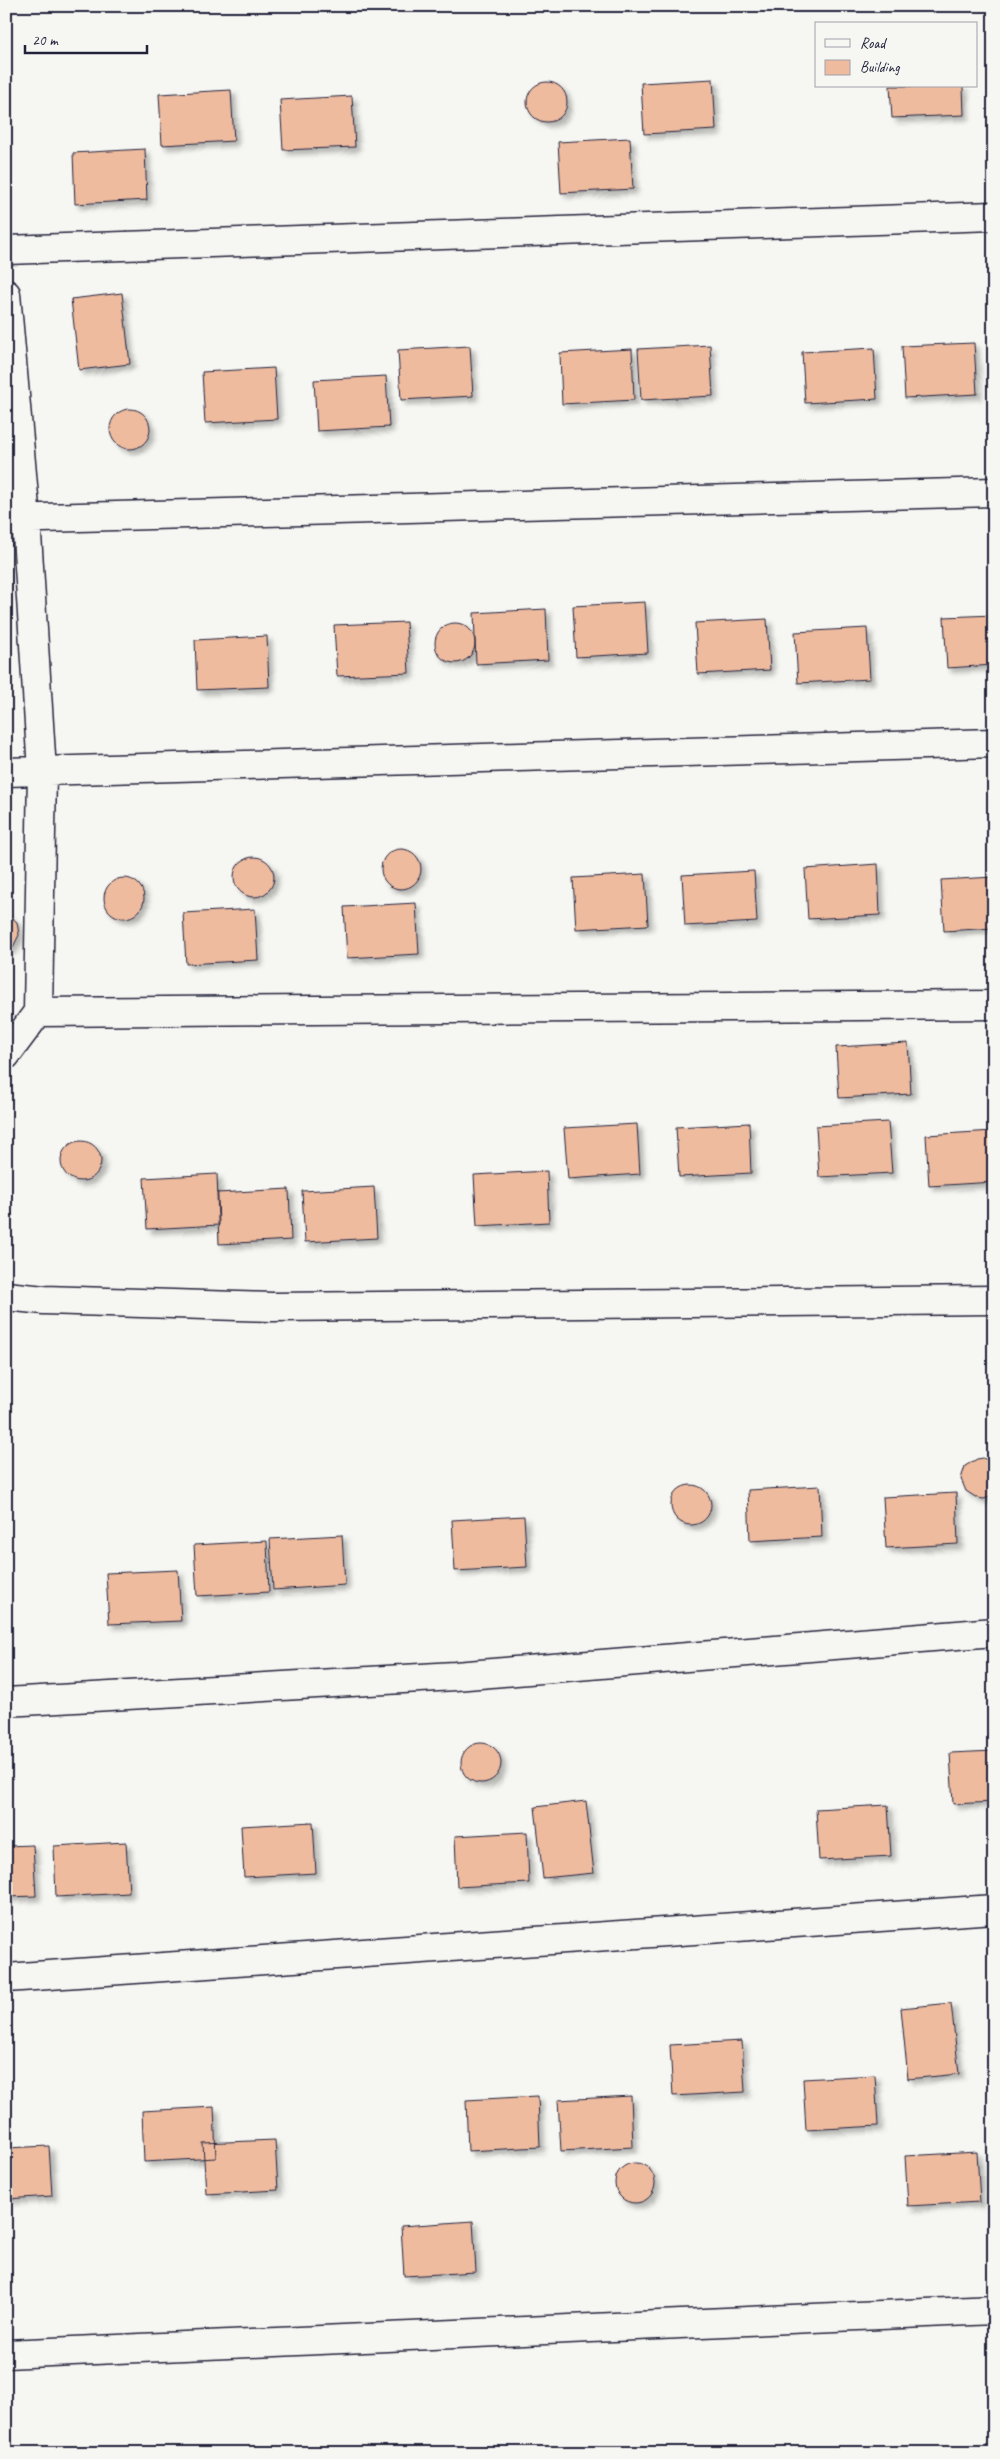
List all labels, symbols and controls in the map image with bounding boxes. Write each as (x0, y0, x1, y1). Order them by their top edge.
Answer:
scale bar (25, 22, 148, 54)
legend (815, 22, 978, 88)
text: 20 m (32, 31, 59, 50)
text: Road (860, 34, 887, 53)
text: Building (860, 58, 900, 77)

